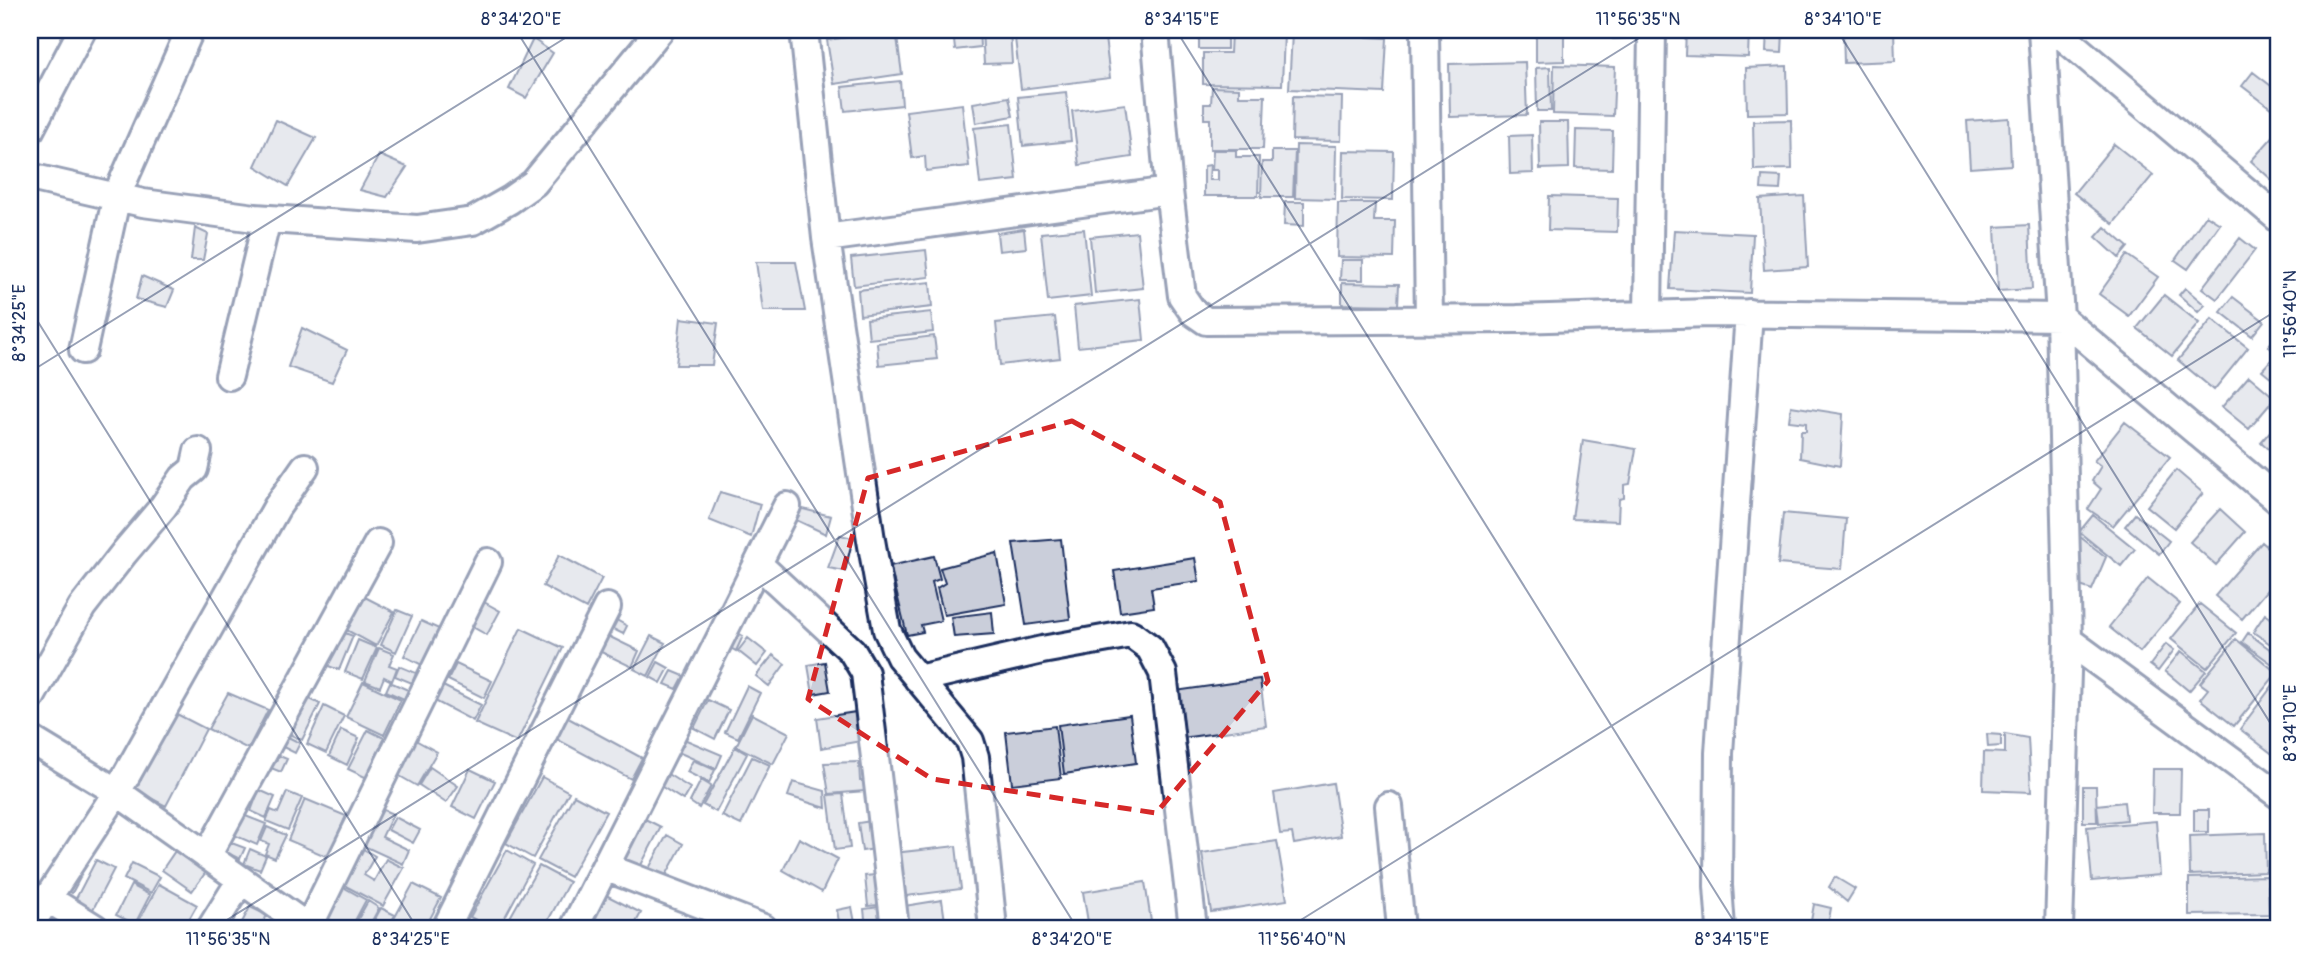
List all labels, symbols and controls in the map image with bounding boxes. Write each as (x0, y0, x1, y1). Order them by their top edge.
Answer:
text: 8°34'20"E (481, 8, 561, 31)
text: 8°34'15"E (1145, 8, 1219, 31)
text: 11°56'35"N (1595, 8, 1681, 31)
text: 8°34'10"E (1804, 8, 1882, 31)
text: 11°56'40"N (2279, 270, 2302, 358)
text: 8°34'25"E (8, 284, 31, 362)
text: 8°34'10"E (2279, 684, 2302, 762)
text: 11°56'35"N (185, 928, 271, 951)
text: 8°34'25"E (372, 928, 450, 951)
text: 8°34'20"E (1032, 928, 1112, 951)
text: 11°56'40"N (1258, 928, 1346, 951)
text: 8°34'15"E (1695, 928, 1769, 951)

